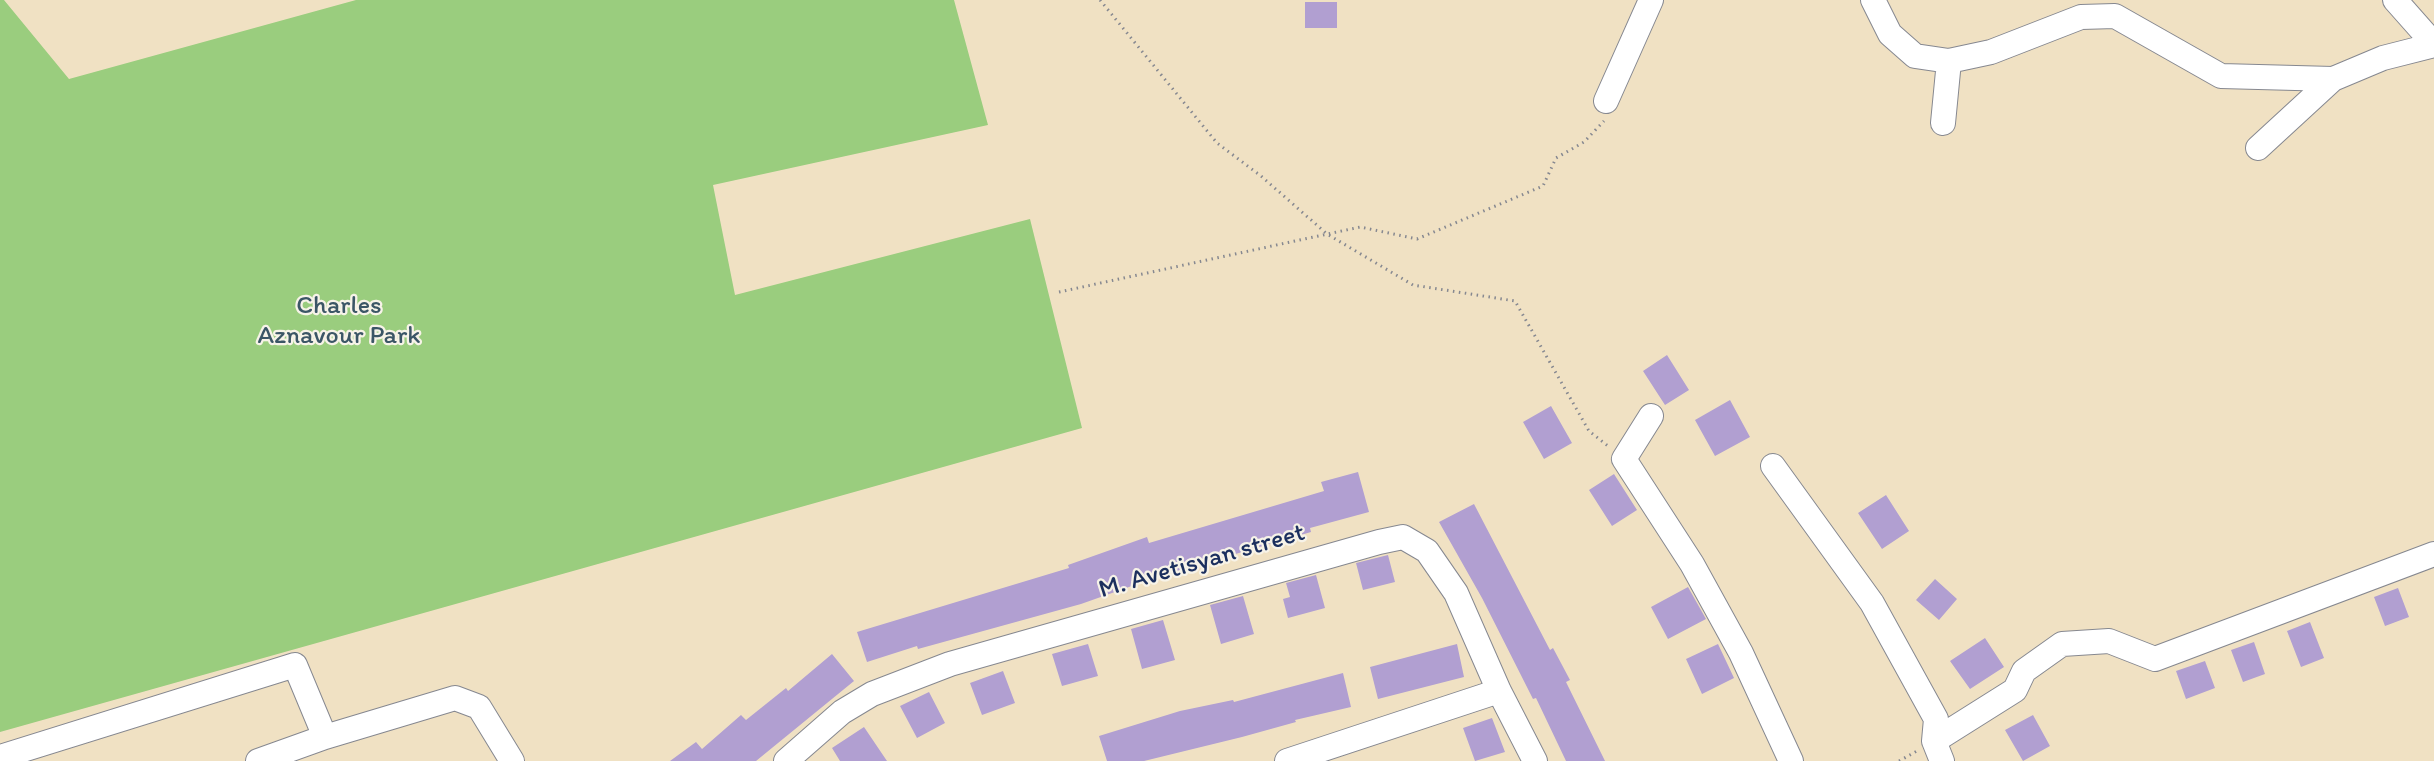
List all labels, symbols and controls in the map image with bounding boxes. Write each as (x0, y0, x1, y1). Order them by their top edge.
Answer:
park label: Charles Aznavour Park (257, 290, 421, 352)
street label: M. Avetisyan street (1095, 518, 1309, 606)

